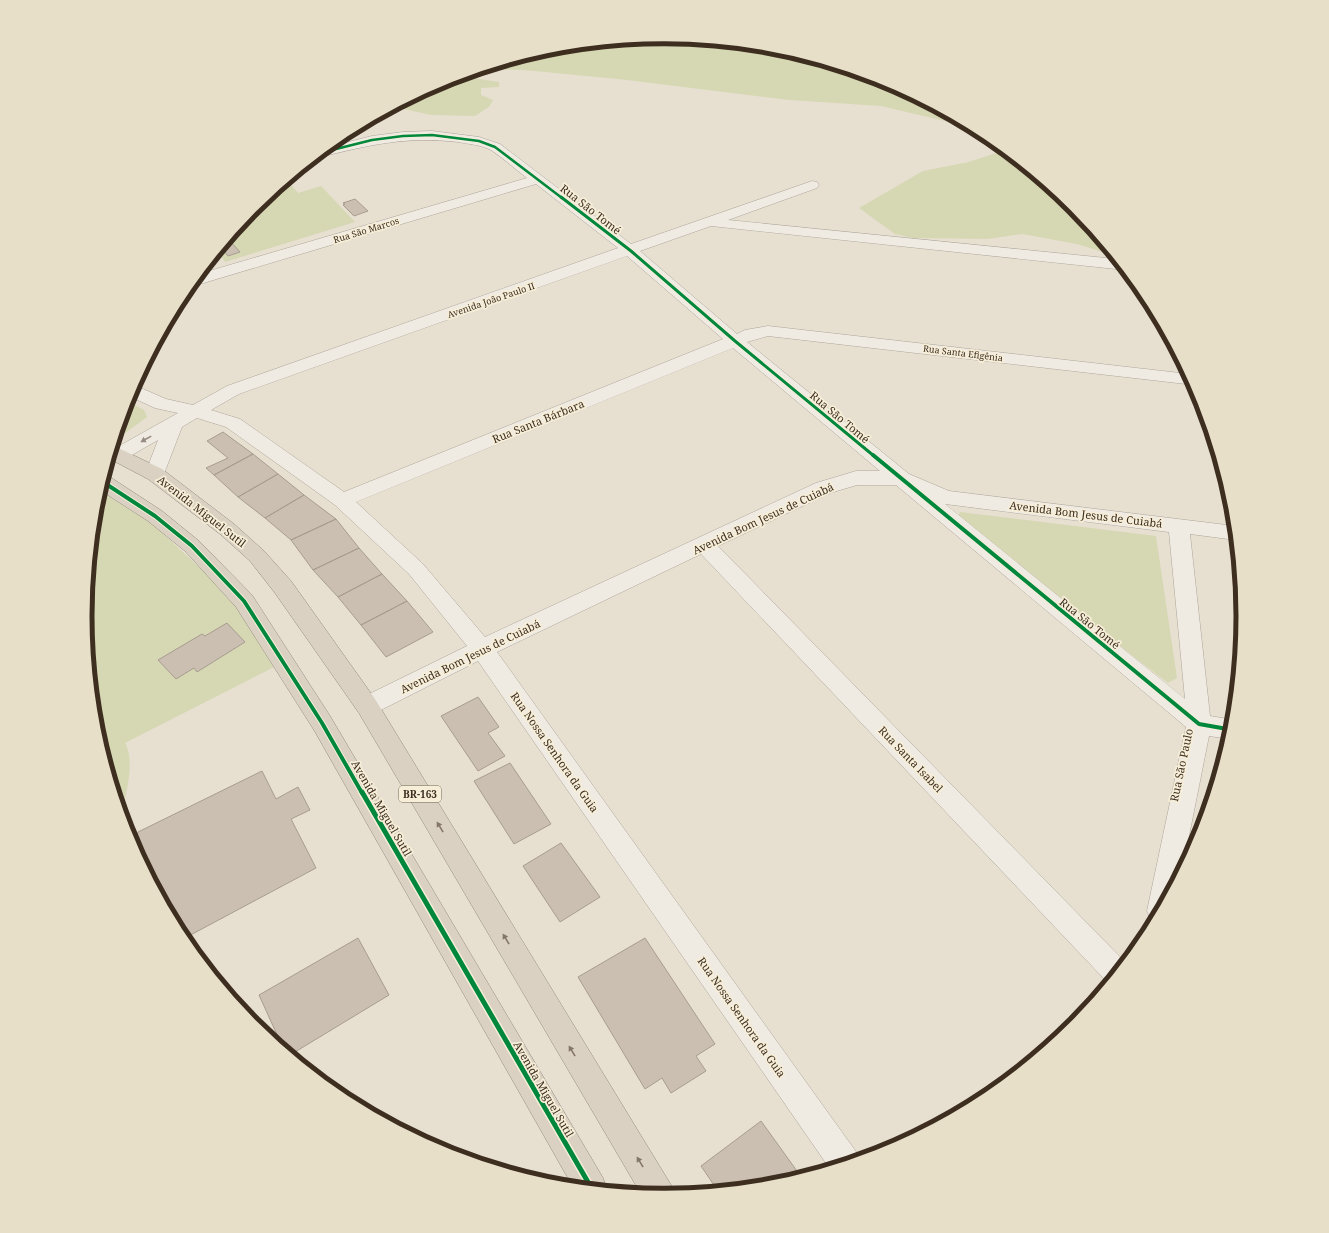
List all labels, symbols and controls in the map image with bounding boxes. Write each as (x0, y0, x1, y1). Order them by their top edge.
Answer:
street label: Rua São Tomé (557, 180, 625, 238)
street label: Rua São Marcos (332, 214, 400, 246)
street label: Avenida João Paulo II (446, 279, 536, 321)
street label: Rua Santa Efigênia (922, 342, 1004, 364)
street label: Rua São Tomé (807, 388, 873, 446)
street label: Rua Santa Bárbara (490, 396, 586, 446)
one-way arrow (140, 436, 152, 443)
street label: Avenida Miguel Sutil (155, 472, 250, 551)
street label: Avenida Bom Jesus de Cuiabá (690, 479, 836, 557)
street label: Avenida Bom Jesus de Cuiabá (1009, 497, 1163, 531)
street label: Rua São Tomé (1057, 594, 1123, 652)
street label: Avenida Bom Jesus de Cuiabá (397, 615, 543, 697)
street label: Rua Nossa Senhora da Guia (508, 689, 602, 815)
street label: Rua Santa Isabel (875, 723, 947, 796)
street label: Rua São Paulo (1166, 727, 1196, 803)
street label: Avenida Miguel Sutil (348, 757, 416, 859)
road number: BR-163 (399, 786, 441, 802)
one-way arrow (436, 822, 444, 832)
one-way arrow (503, 933, 510, 945)
street label: Rua Nossa Senhora da Guia (695, 954, 789, 1080)
street label: Avenida Miguel Sutil (510, 1038, 578, 1140)
one-way arrow (569, 1045, 576, 1057)
one-way arrow (636, 1157, 644, 1167)

